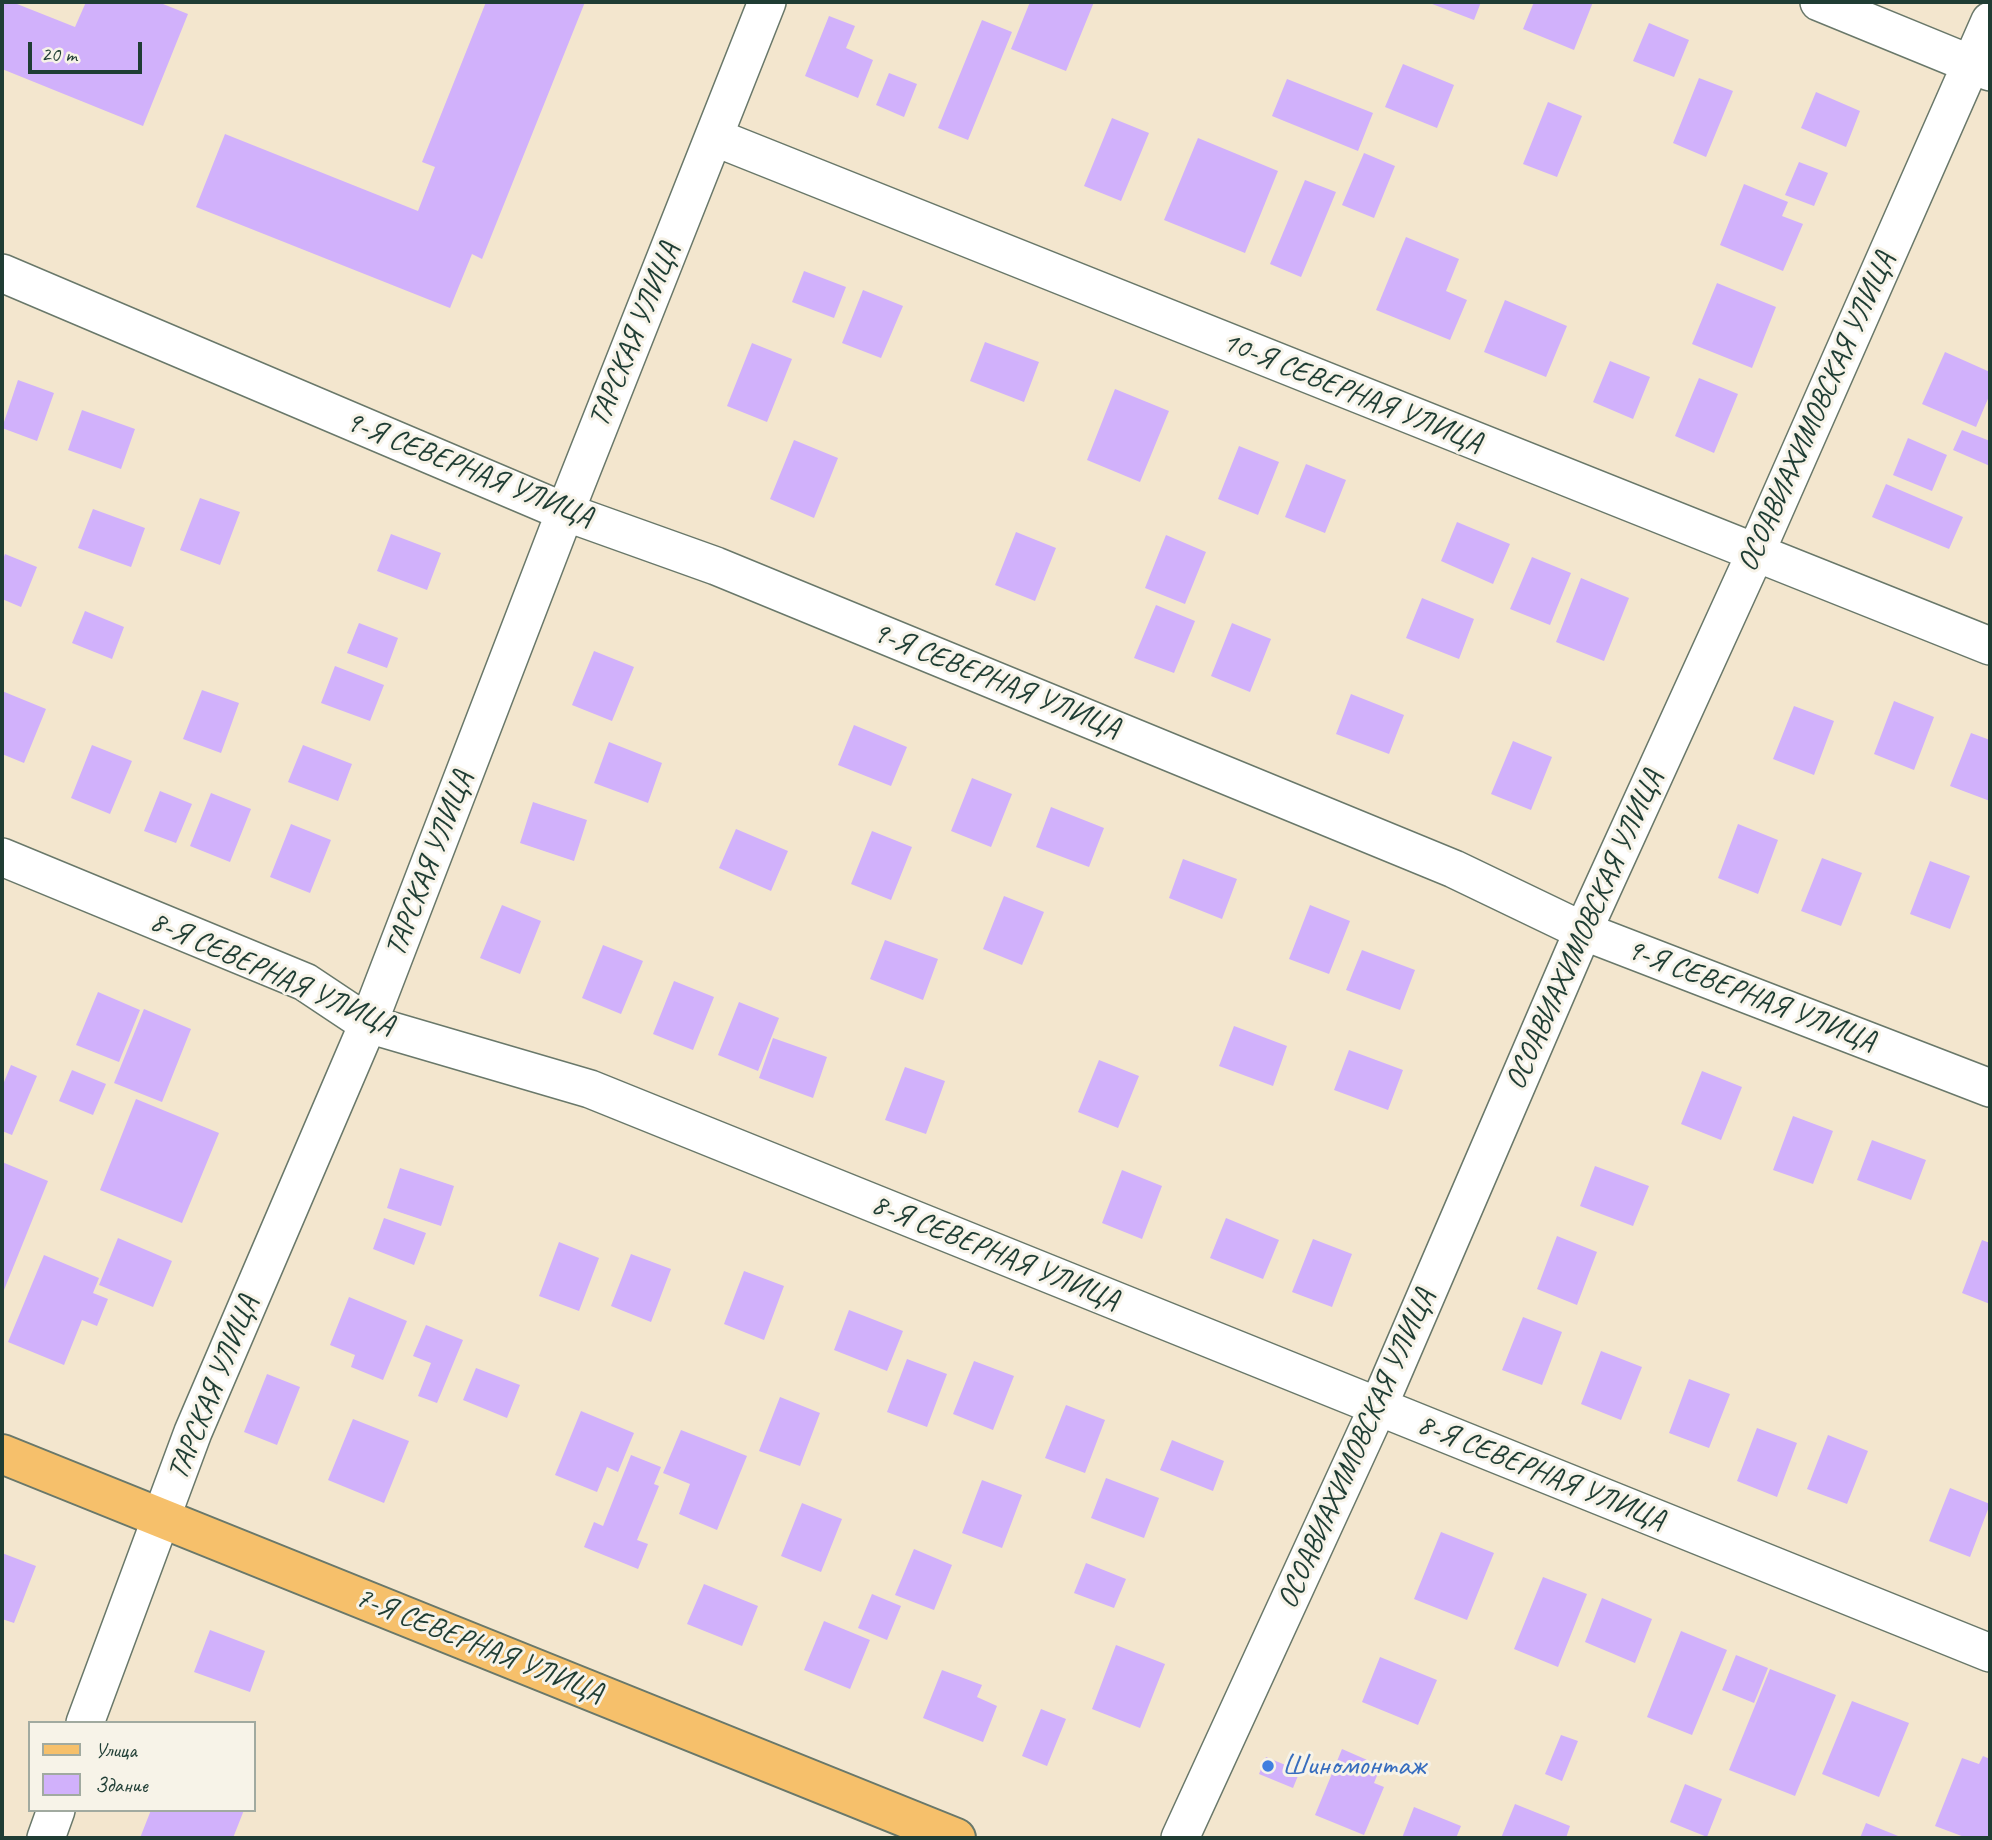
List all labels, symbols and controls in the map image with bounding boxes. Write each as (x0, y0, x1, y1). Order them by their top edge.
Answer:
scale bar (32, 28, 145, 72)
text: 20 m (41, 41, 77, 67)
street label: ТАРСКАЯ УЛИЦА (582, 238, 688, 432)
street label: ОСОАВИАХИМОВСКАЯ УЛИЦА (1730, 247, 1904, 577)
street label: 10-Я СЕВЕРНАЯ УЛИЦА (1217, 324, 1487, 462)
street label: 9-Я СЕВЕРНАЯ УЛИЦА (340, 404, 598, 536)
street label: 9-Я СЕВЕРНАЯ УЛИЦА (867, 615, 1125, 747)
street label: ОСОАВИАХИМОВСКАЯ УЛИЦА (1498, 765, 1672, 1095)
street label: ТАРСКАЯ УЛИЦА (378, 766, 482, 962)
street label: 8-Я СЕВЕРНАЯ УЛИЦА (144, 904, 400, 1044)
street label: 9-Я СЕВЕРНАЯ УЛИЦА (1621, 932, 1881, 1060)
street label: 8-Я СЕВЕРНАЯ УЛИЦА (866, 1187, 1124, 1319)
street label: ОСОАВИАХИМОВСКАЯ УЛИЦА (1270, 1284, 1444, 1614)
street label: ТАРСКАЯ УЛИЦА (161, 1291, 267, 1485)
street label: 8-Я СЕВЕРНАЯ УЛИЦА (1412, 1407, 1670, 1539)
street label: 7-Я СЕВЕРНАЯ УЛИЦА (350, 1580, 608, 1712)
legend (28, 1721, 256, 1812)
text: Улица (95, 1737, 137, 1763)
place label: Шиномонтаж (1282, 1748, 1425, 1784)
marker: Шиномонтаж (1260, 1758, 1276, 1774)
text: Здание (95, 1772, 148, 1798)

